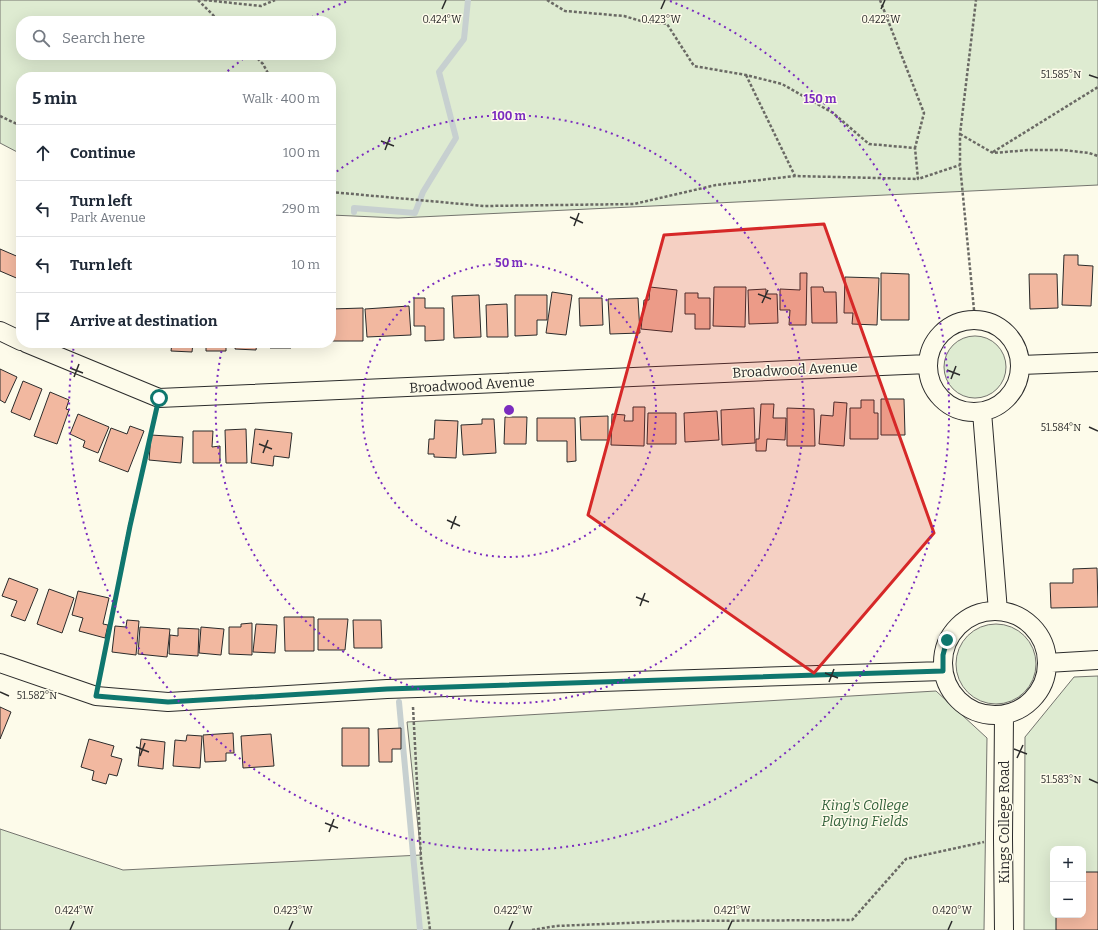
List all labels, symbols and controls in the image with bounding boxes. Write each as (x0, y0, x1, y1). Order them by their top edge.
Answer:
text: 0.424°W (423, 14, 462, 26)
text: 0.423°W (641, 14, 681, 26)
text: 0.422°W (861, 14, 901, 26)
search box (16, 16, 336, 60)
icon: search (30, 27, 52, 49)
text: Search here (62, 29, 145, 47)
text: 51.585°N (1041, 69, 1081, 81)
text: 5 min (32, 88, 77, 109)
text: Walk · 400 m (242, 91, 320, 106)
text: 150 m (804, 92, 837, 106)
text: 100 m (492, 109, 527, 123)
icon: ahead (32, 142, 54, 164)
text: Continue (70, 144, 136, 162)
text: 100 m (283, 145, 320, 160)
text: Turn left (70, 192, 132, 210)
icon: left (32, 198, 54, 220)
text: 290 m (282, 201, 320, 216)
text: Park Avenue (70, 210, 146, 225)
icon: left (32, 254, 54, 276)
text: Turn left (70, 256, 132, 274)
text: 50 m (495, 256, 523, 270)
text: 10 m (291, 257, 320, 272)
icon: arrive (32, 310, 54, 332)
text: Arrive at destination (70, 312, 217, 330)
street label: Broadwood Avenue (732, 358, 858, 382)
street label: Broadwood Avenue (409, 373, 535, 397)
route start (150, 389, 168, 407)
centre of rings (502, 403, 516, 417)
text: 51.584°N (1041, 422, 1081, 434)
route end (938, 631, 956, 649)
text: 51.582°N (17, 690, 57, 702)
street label: Kings College Road (996, 760, 1013, 884)
text: 51.583°N (1041, 774, 1081, 786)
park label: King's College Playing Fields (821, 797, 909, 830)
map controls (1050, 846, 1086, 918)
button: + (1050, 846, 1086, 882)
button: − (1050, 882, 1086, 918)
text: 0.424°W (55, 905, 94, 917)
text: 0.423°W (273, 905, 313, 917)
text: 0.422°W (493, 905, 533, 917)
text: 0.421°W (713, 905, 751, 917)
text: 0.420°W (932, 905, 973, 917)

